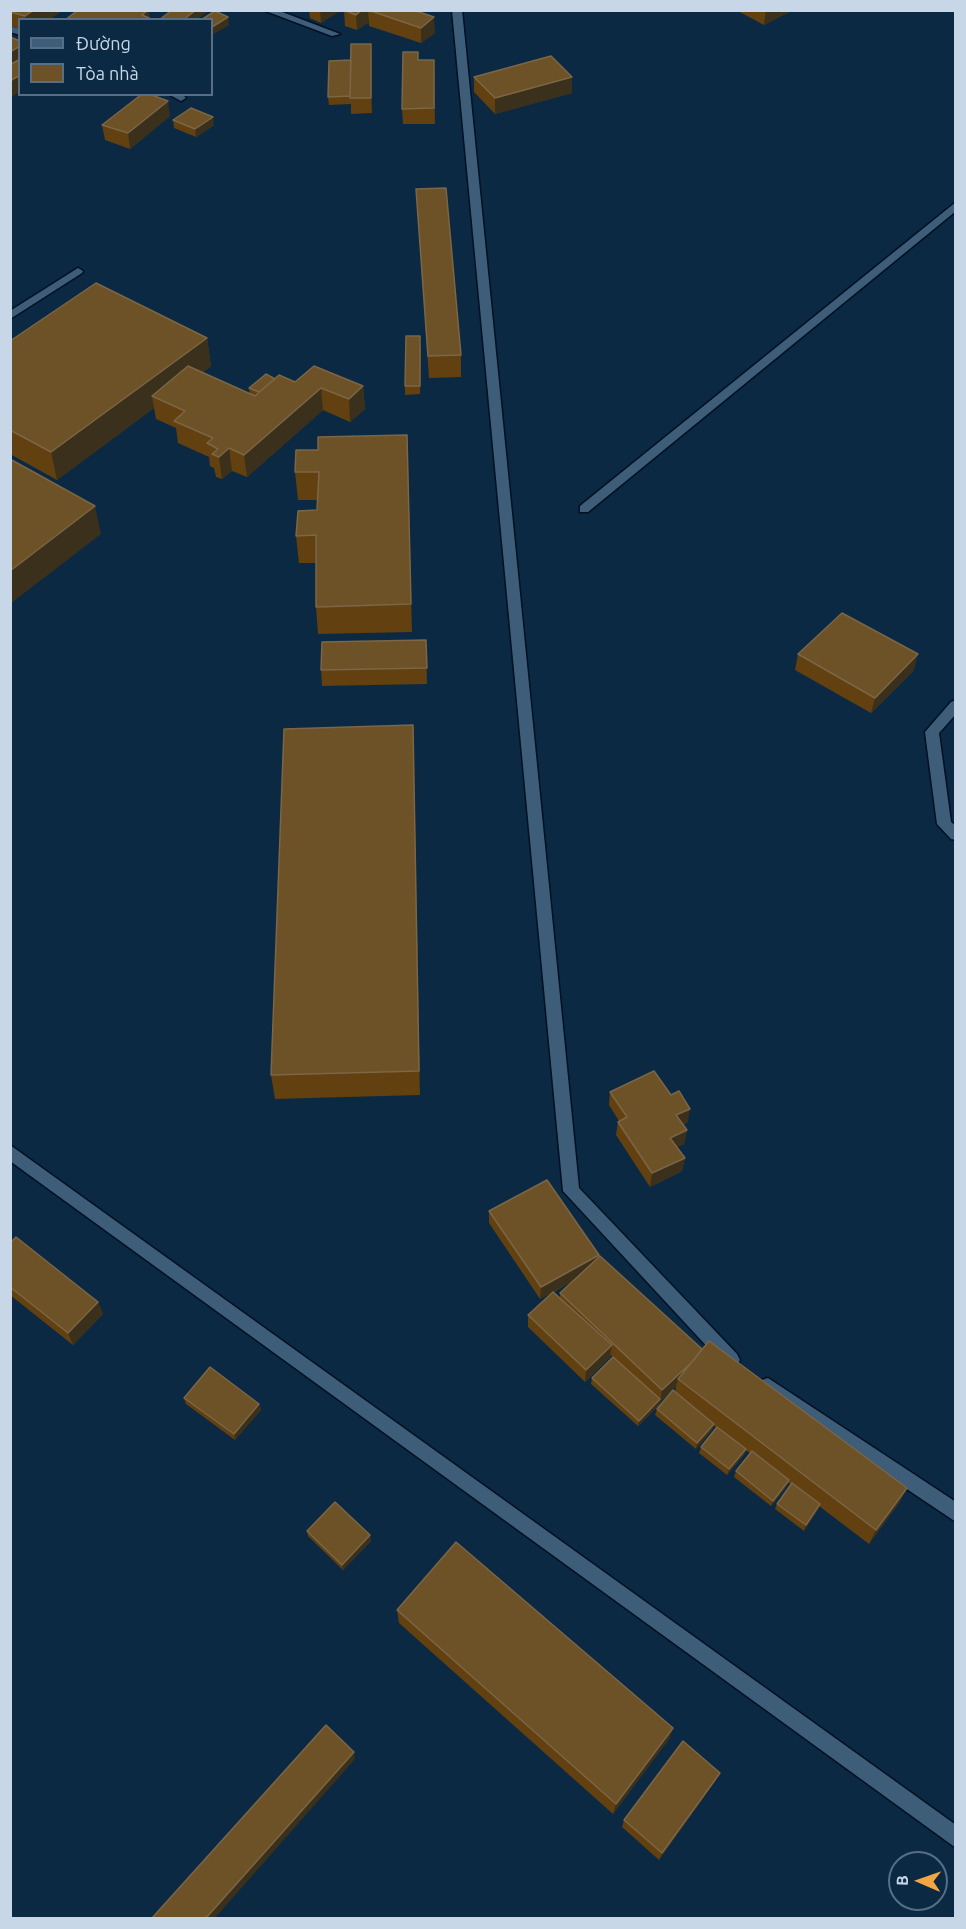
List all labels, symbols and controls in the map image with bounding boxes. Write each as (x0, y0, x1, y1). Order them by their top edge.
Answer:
legend (18, 18, 213, 96)
text: Đường (76, 33, 131, 53)
text: Tòa nhà (76, 63, 139, 83)
north arrow (888, 1851, 948, 1911)
text: B (893, 1875, 911, 1886)

